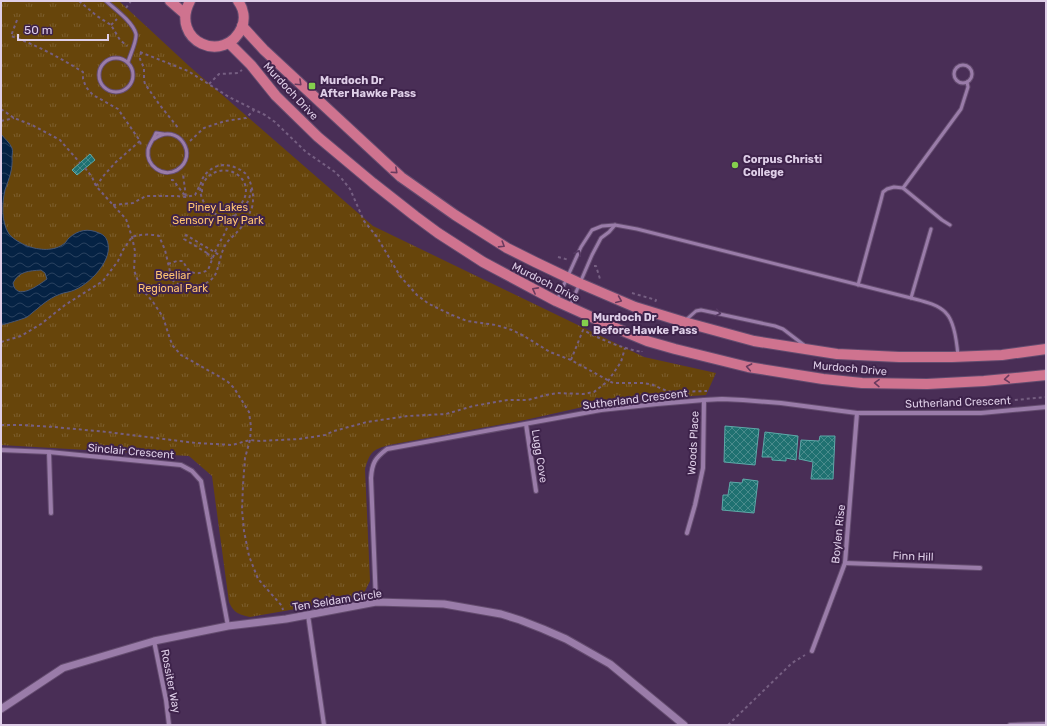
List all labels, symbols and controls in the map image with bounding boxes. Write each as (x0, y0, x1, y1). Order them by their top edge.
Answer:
scale bar (18, 16, 108, 42)
text: 50 m (24, 23, 52, 37)
street label: Murdoch Drive (261, 60, 321, 123)
place label: Murdoch Dr After Hawke Pass (320, 74, 416, 100)
one-way arrow (294, 78, 302, 86)
marker: Murdoch Dr After Hawke Pass (307, 81, 317, 91)
place label: Corpus Christi College (743, 153, 822, 179)
marker: Corpus Christi College (730, 160, 740, 170)
one-way arrow (390, 166, 398, 174)
park label: Piney Lakes Sensory Play Park (172, 201, 264, 227)
one-way arrow (498, 240, 505, 247)
one-way arrow (573, 250, 581, 258)
street label: Murdoch Drive (510, 260, 582, 305)
park label: Beeliar Regional Park (138, 269, 208, 295)
one-way arrow (532, 288, 539, 295)
one-way arrow (616, 296, 623, 304)
one-way arrow (715, 309, 721, 317)
place label: Murdoch Dr Before Hawke Pass (593, 311, 697, 337)
marker: Murdoch Dr Before Hawke Pass (580, 318, 590, 328)
street label: Murdoch Drive (812, 359, 887, 378)
one-way arrow (745, 363, 752, 371)
one-way arrow (1004, 375, 1010, 384)
one-way arrow (874, 379, 880, 387)
street label: Sutherland Crescent (582, 387, 689, 412)
street label: Sutherland Crescent (905, 394, 1012, 411)
street label: Woods Place (685, 411, 702, 475)
street label: Lugg Cove (529, 428, 550, 484)
street label: Sinclair Crescent (87, 441, 175, 462)
street label: Boylen Rise (829, 504, 848, 564)
street label: Finn Hill (892, 549, 934, 564)
street label: Ten Seldam Circle (291, 587, 383, 614)
street label: Rossiter Way (158, 648, 183, 714)

